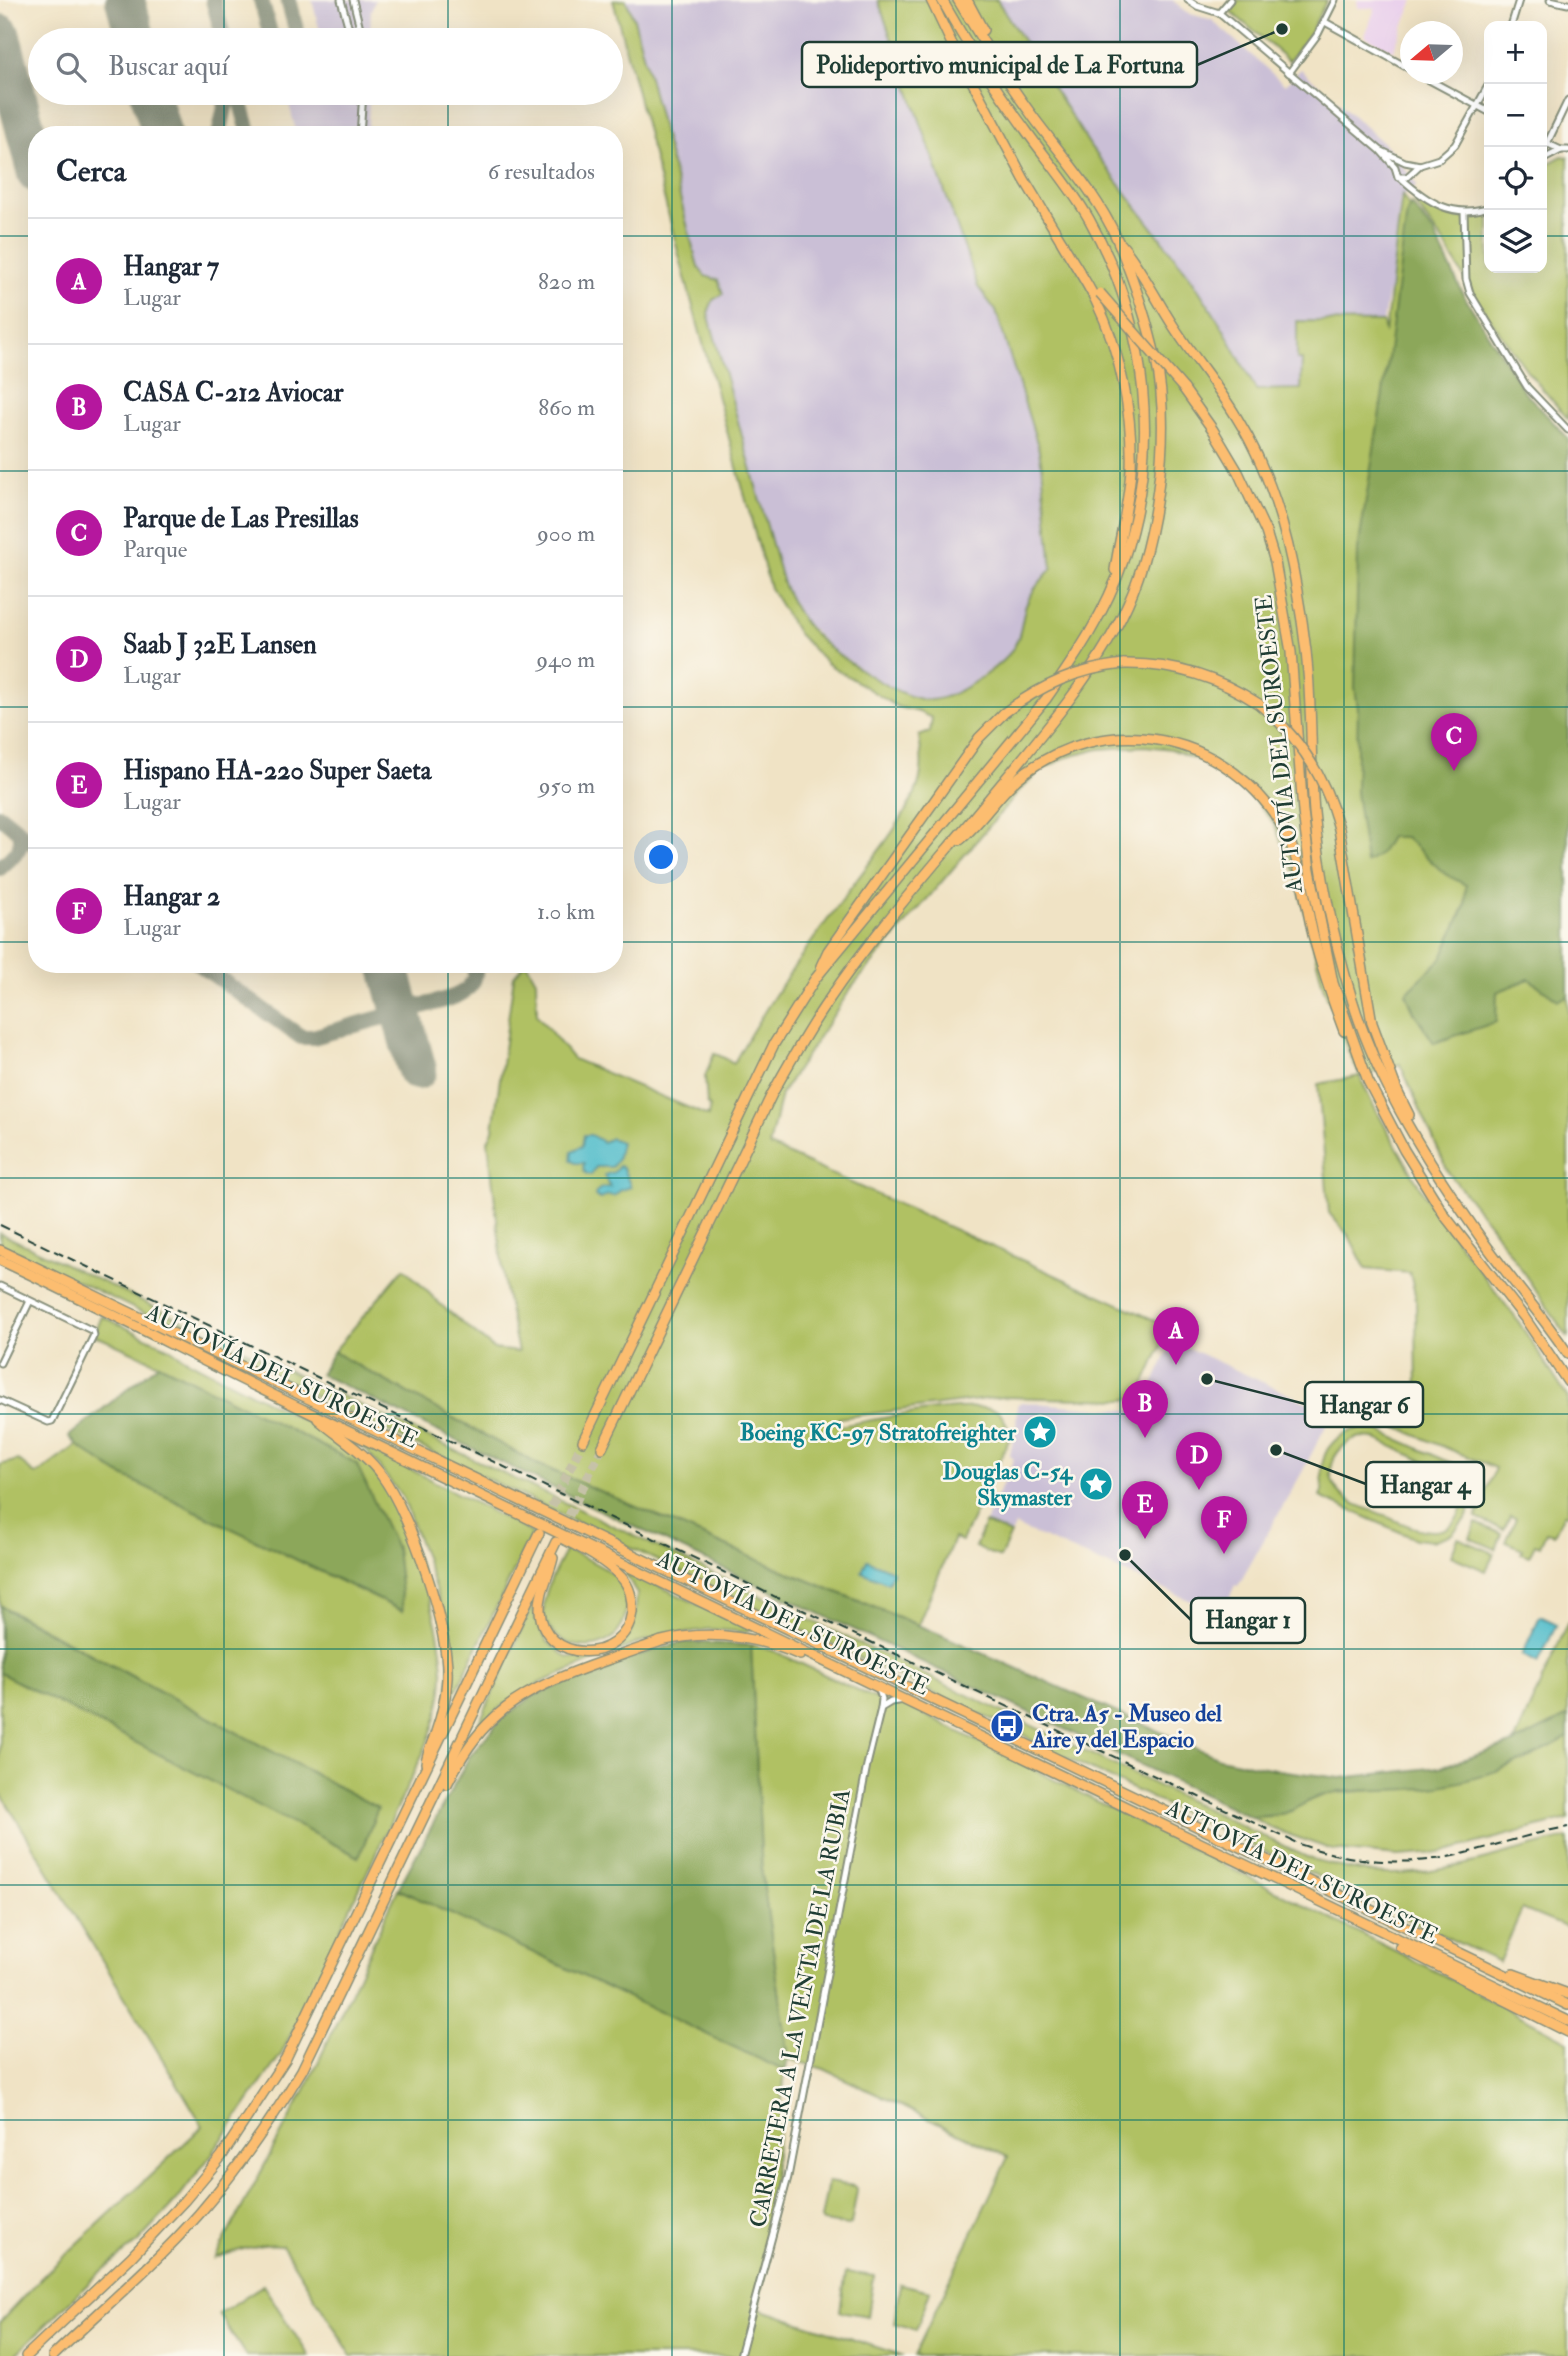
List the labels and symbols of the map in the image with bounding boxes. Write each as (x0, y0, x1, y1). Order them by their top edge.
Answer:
north arrow (1400, 21, 1463, 84)
callout: Polideportivo municipal de La Fortuna (802, 42, 1197, 87)
text: Polideportivo municipal de La Fortuna (816, 50, 1185, 81)
street label: AUTOVÍA DEL SUROESTE (1249, 594, 1309, 895)
pin: C (1431, 713, 1477, 771)
your location (644, 840, 678, 874)
street label: AUTOVÍA DEL SUROESTE (140, 1297, 423, 1455)
pin: A (1153, 1307, 1199, 1365)
pin: B (1122, 1380, 1168, 1438)
callout: Hangar 6 (1305, 1382, 1423, 1427)
text: Hangar 6 (1319, 1390, 1411, 1421)
place icon: Boeing KC-97 Stratofreighter (1021, 1413, 1059, 1451)
place label: Boeing KC-97 Stratofreighter (740, 1418, 1016, 1448)
pin: D (1176, 1432, 1222, 1490)
place label: Douglas C-54 Skymaster (942, 1457, 1074, 1513)
callout: Hangar 4 (1366, 1462, 1484, 1507)
place icon: Douglas C-54 Skymaster (1077, 1465, 1115, 1503)
text: Hangar 4 (1380, 1470, 1472, 1501)
pin: E (1122, 1481, 1168, 1539)
pin: F (1201, 1496, 1247, 1554)
street label: AUTOVÍA DEL SUROESTE (651, 1544, 934, 1702)
callout: Hangar 1 (1191, 1598, 1305, 1643)
text: Hangar 1 (1205, 1605, 1291, 1636)
place label: Ctra. A5 - Museo del Aire y del Espacio (1031, 1699, 1223, 1755)
bus stop icon: Ctra. A5 - Museo del Aire y del Espacio (988, 1707, 1026, 1745)
street label: CARRETERA A LA VENTA DE LA RUBIA (743, 1786, 857, 2230)
street label: AUTOVÍA DEL SUROESTE (1160, 1793, 1443, 1951)

